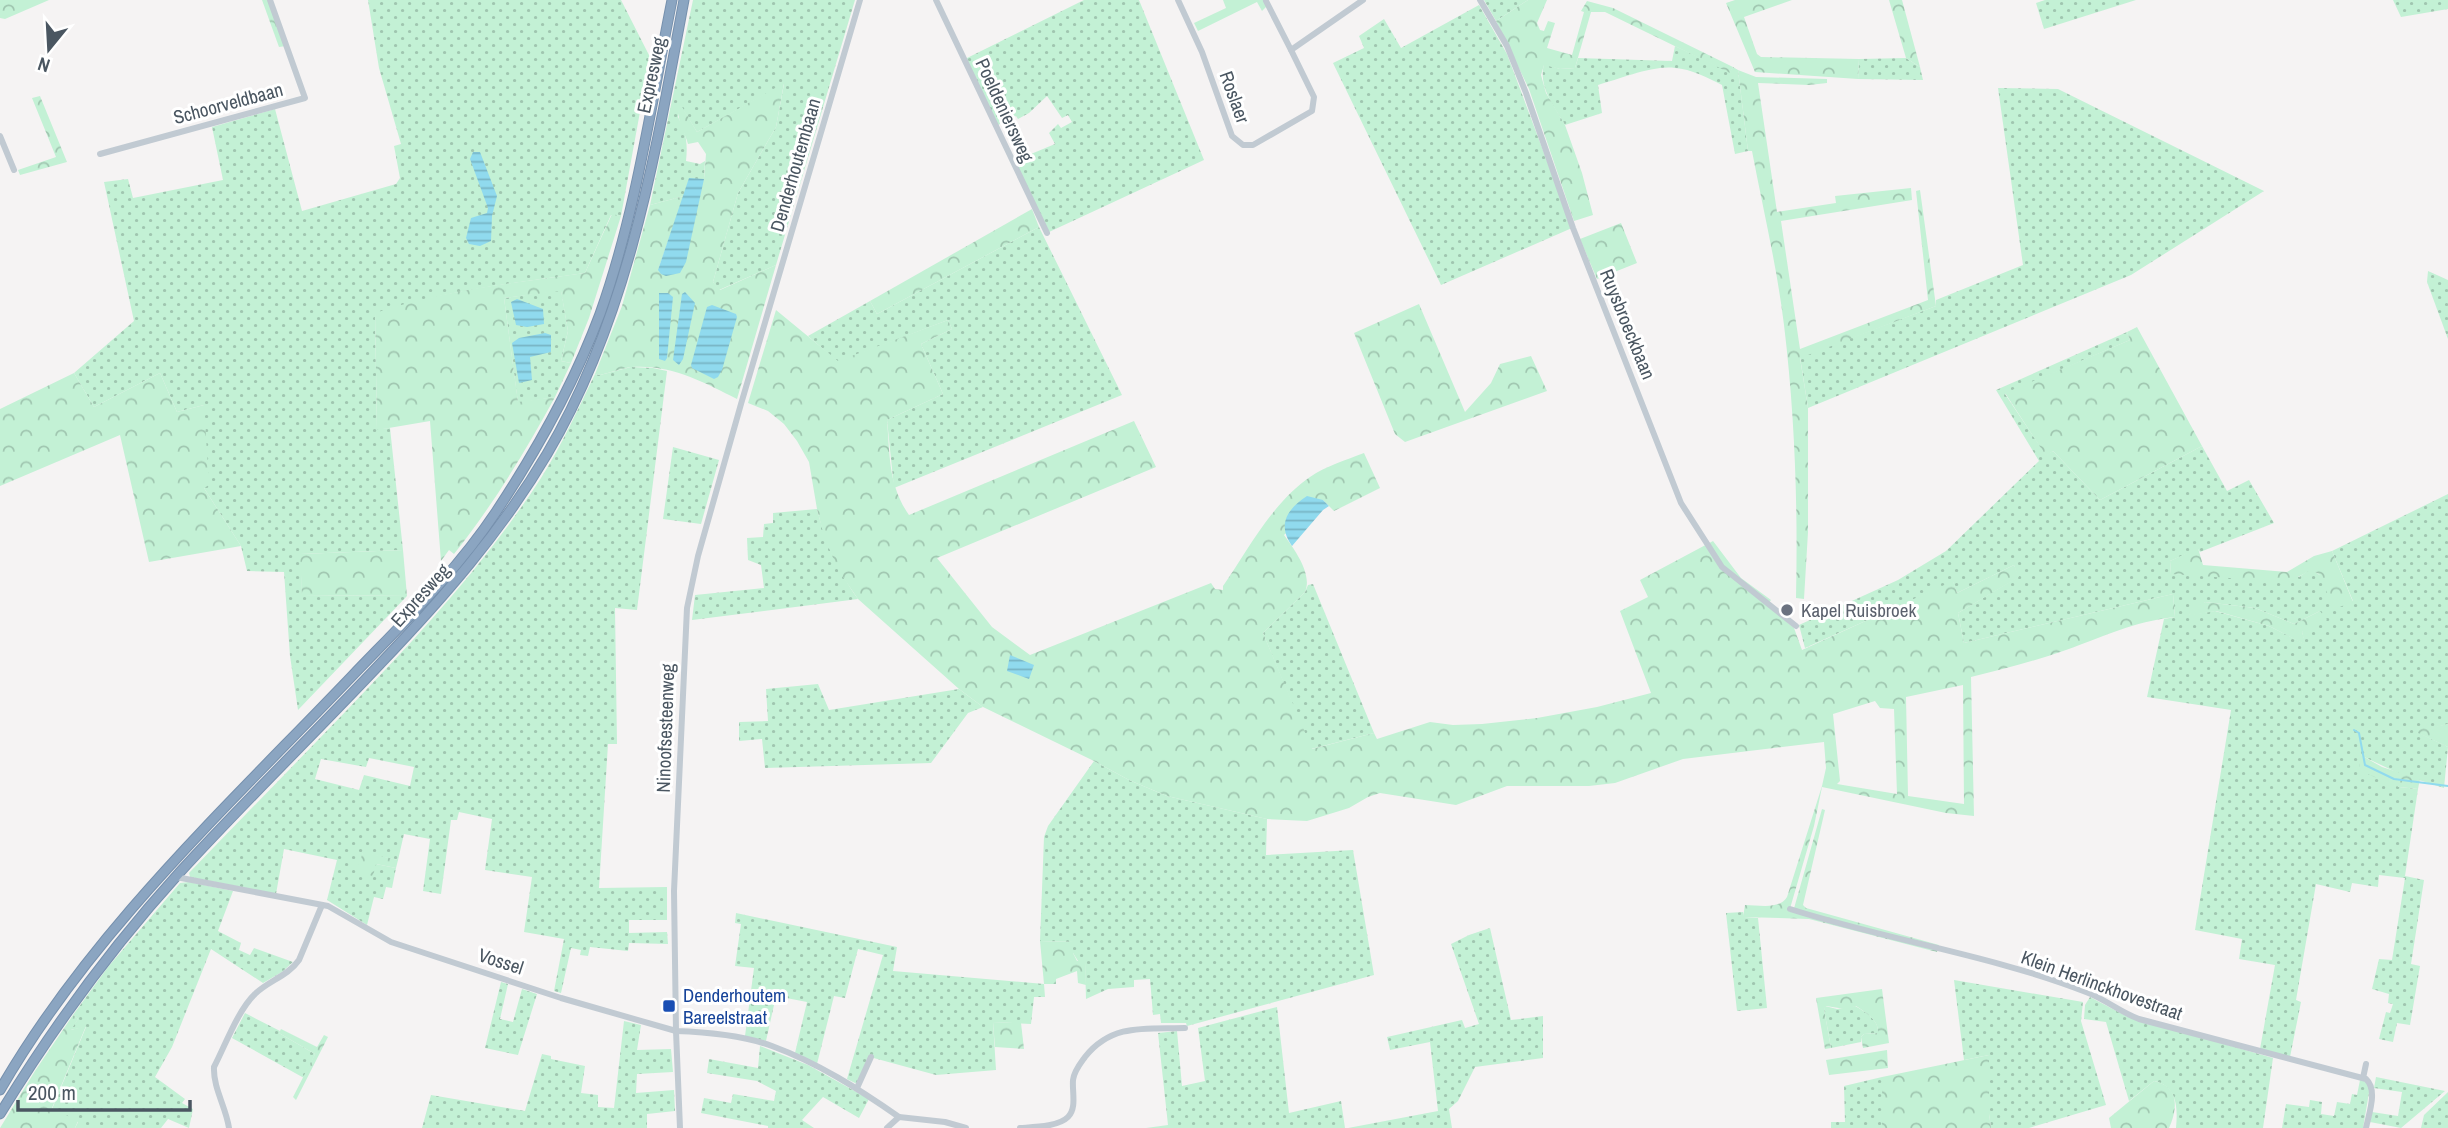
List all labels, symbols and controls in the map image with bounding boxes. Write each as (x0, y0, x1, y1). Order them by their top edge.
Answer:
north arrow (14, 14, 84, 84)
street label: Expresweg (630, 34, 672, 115)
text: N (34, 51, 53, 79)
street label: Poeldeniersweg (970, 54, 1041, 166)
street label: Roslaer (1214, 67, 1257, 127)
street label: Schoorveldbaan (170, 76, 286, 130)
street label: Denderhoutembaan (764, 95, 826, 235)
street label: Ruysbroeckbaan (1594, 265, 1662, 383)
street label: Expresweg (385, 557, 456, 632)
place label: Kapel Ruisbroek (1801, 597, 1916, 623)
marker: Kapel Ruisbroek (1779, 602, 1795, 618)
street label: Ninoofsesteenweg (650, 663, 680, 793)
street label: Vossel (475, 942, 527, 980)
street label: Klein Herlinckhovestraat (2018, 944, 2187, 1026)
place label: Denderhoutem Bareelstraat (683, 982, 786, 1030)
marker: Denderhoutem Bareelstraat (661, 998, 677, 1014)
scale bar (18, 1068, 189, 1112)
text: 200 m (28, 1078, 76, 1107)

